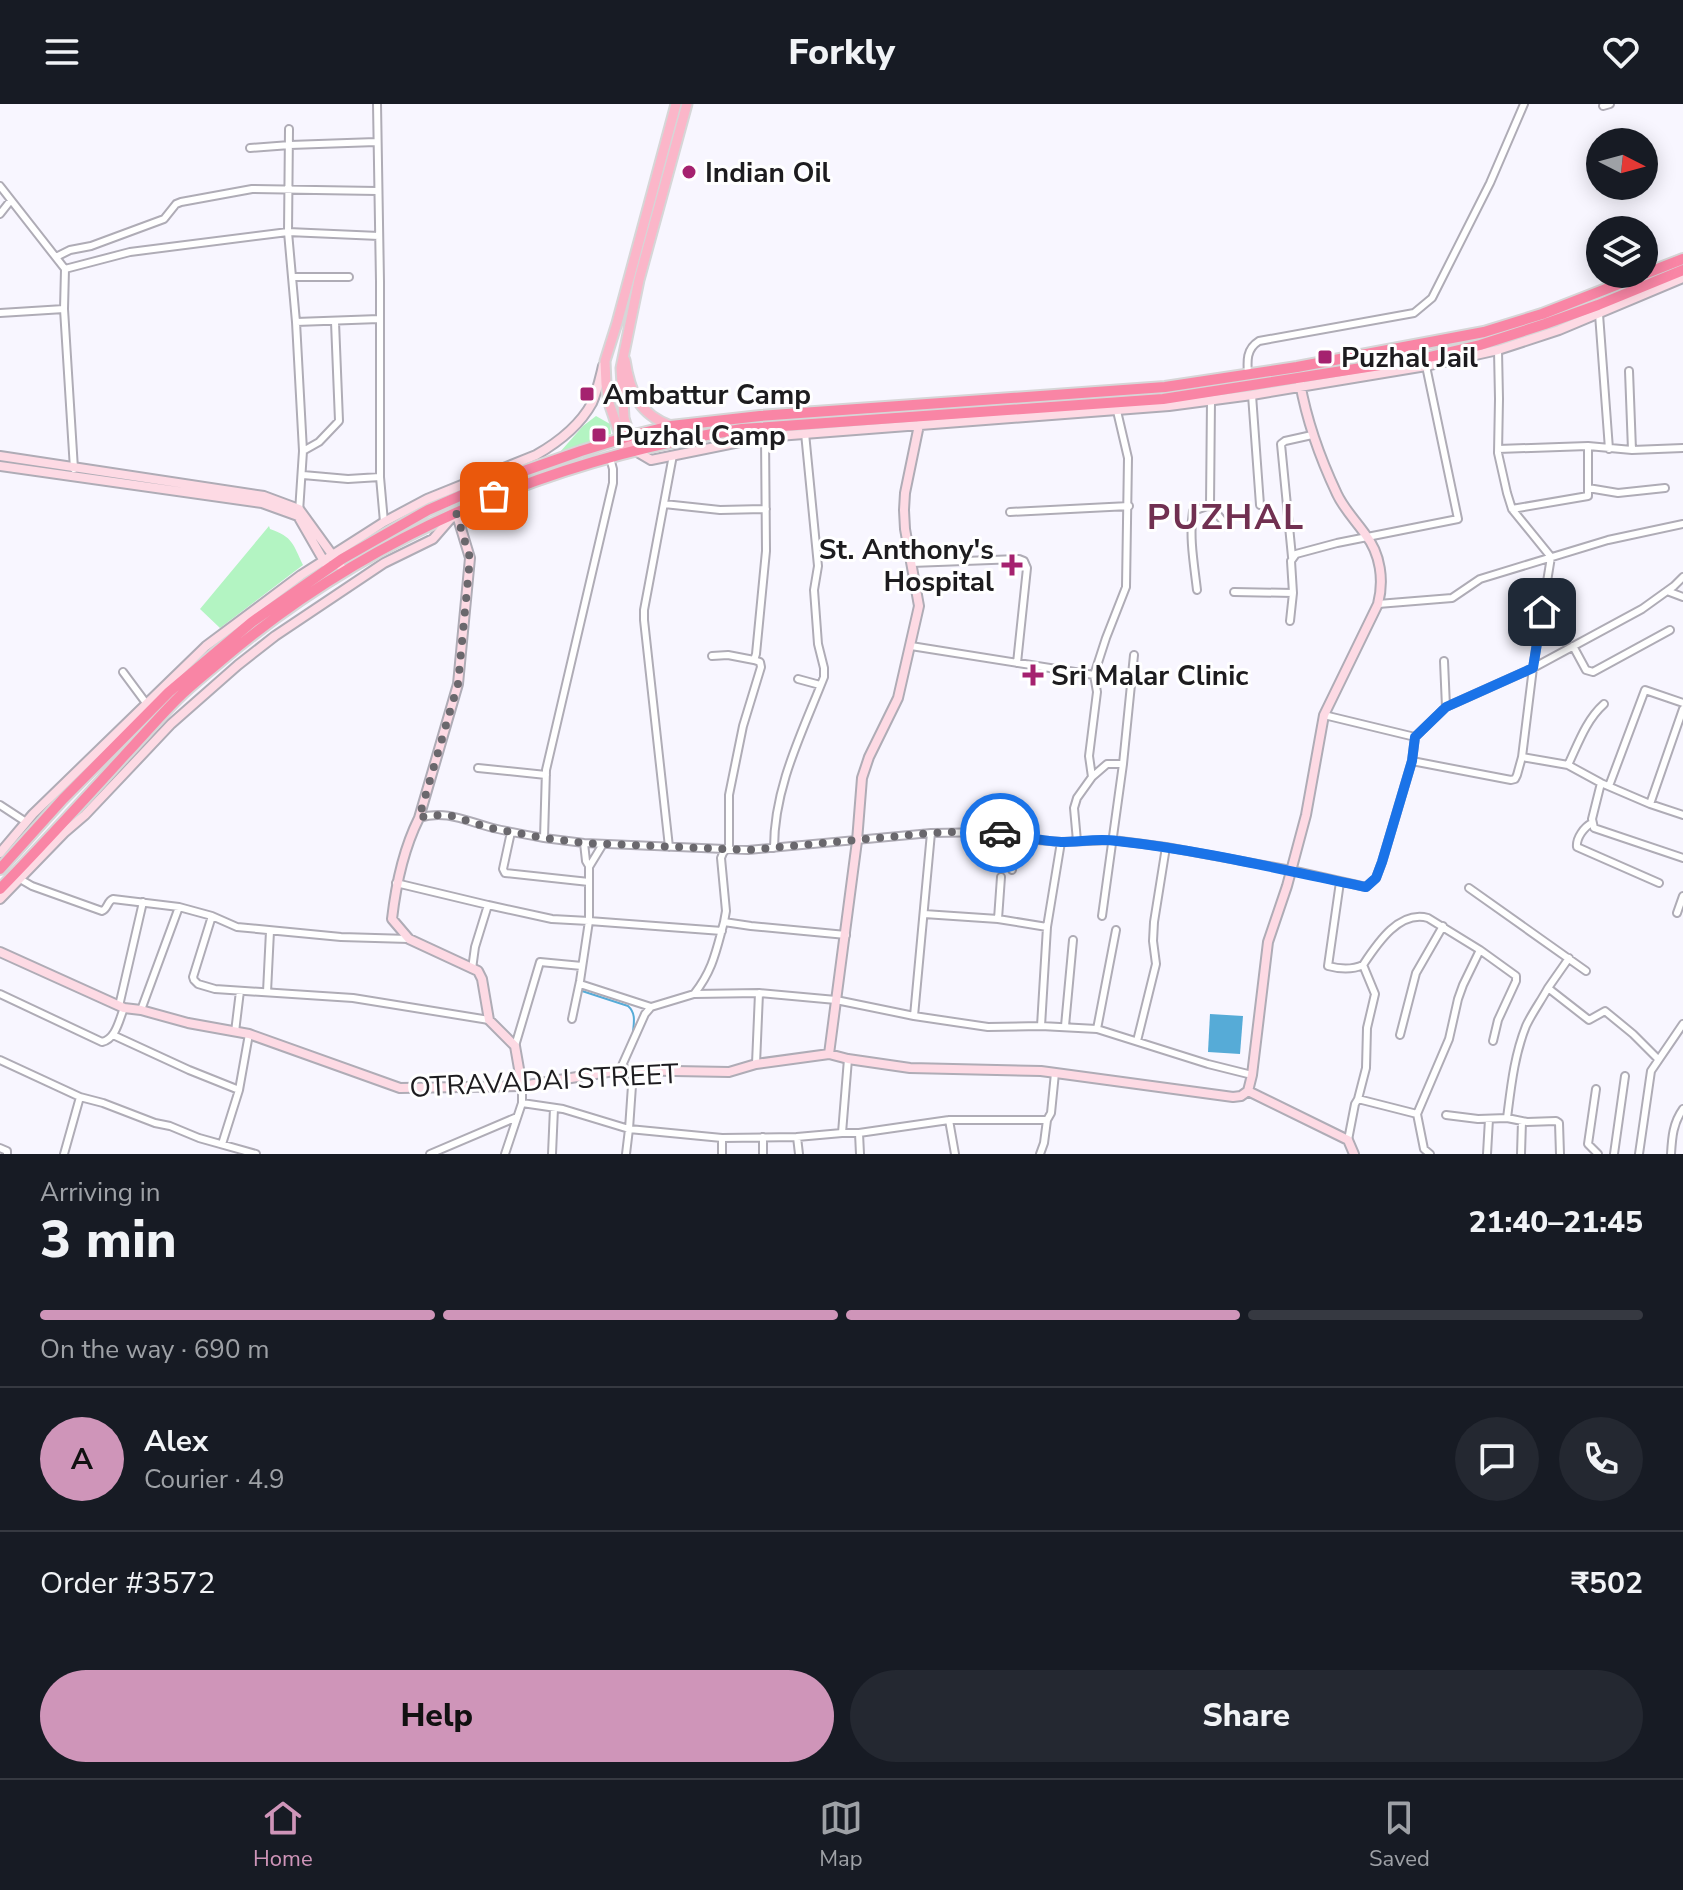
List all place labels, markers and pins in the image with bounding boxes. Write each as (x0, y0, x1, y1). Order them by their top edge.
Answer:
place label: Indian Oil (705, 154, 831, 192)
marker: Indian Oil (680, 163, 698, 181)
place label: Puzhal Jail (1341, 339, 1478, 377)
marker: Puzhal Jail (1316, 348, 1334, 366)
place label: Ambattur Camp (603, 376, 811, 414)
marker: Ambattur Camp (578, 385, 596, 403)
place label: Puzhal Camp (615, 417, 786, 455)
marker: Puzhal Camp (590, 426, 608, 444)
pin (460, 462, 528, 530)
place label: St. Anthony's Hospital (819, 531, 994, 601)
marker: St. Anthony's Hospital (1001, 554, 1023, 576)
pin (1508, 578, 1576, 646)
place label: Sri Malar Clinic (1051, 657, 1249, 695)
marker: Sri Malar Clinic (1022, 664, 1044, 686)

